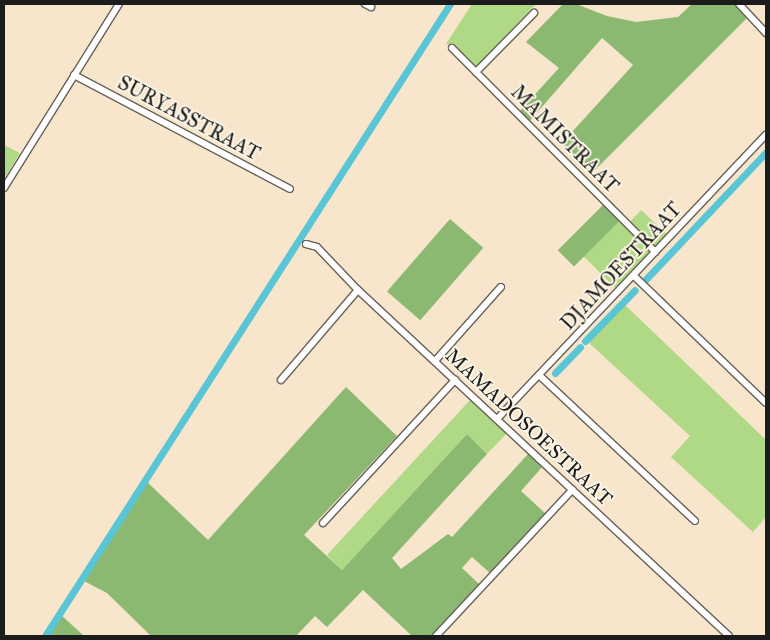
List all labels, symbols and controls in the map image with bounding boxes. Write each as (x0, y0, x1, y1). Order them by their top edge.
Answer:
street label: SURYASSTRAAT (114, 70, 264, 166)
street label: MAMISTRAAT (506, 80, 624, 198)
street label: DJAMOESTRAAT (556, 197, 686, 335)
street label: MAMADOSOESTRAAT (441, 343, 617, 511)

